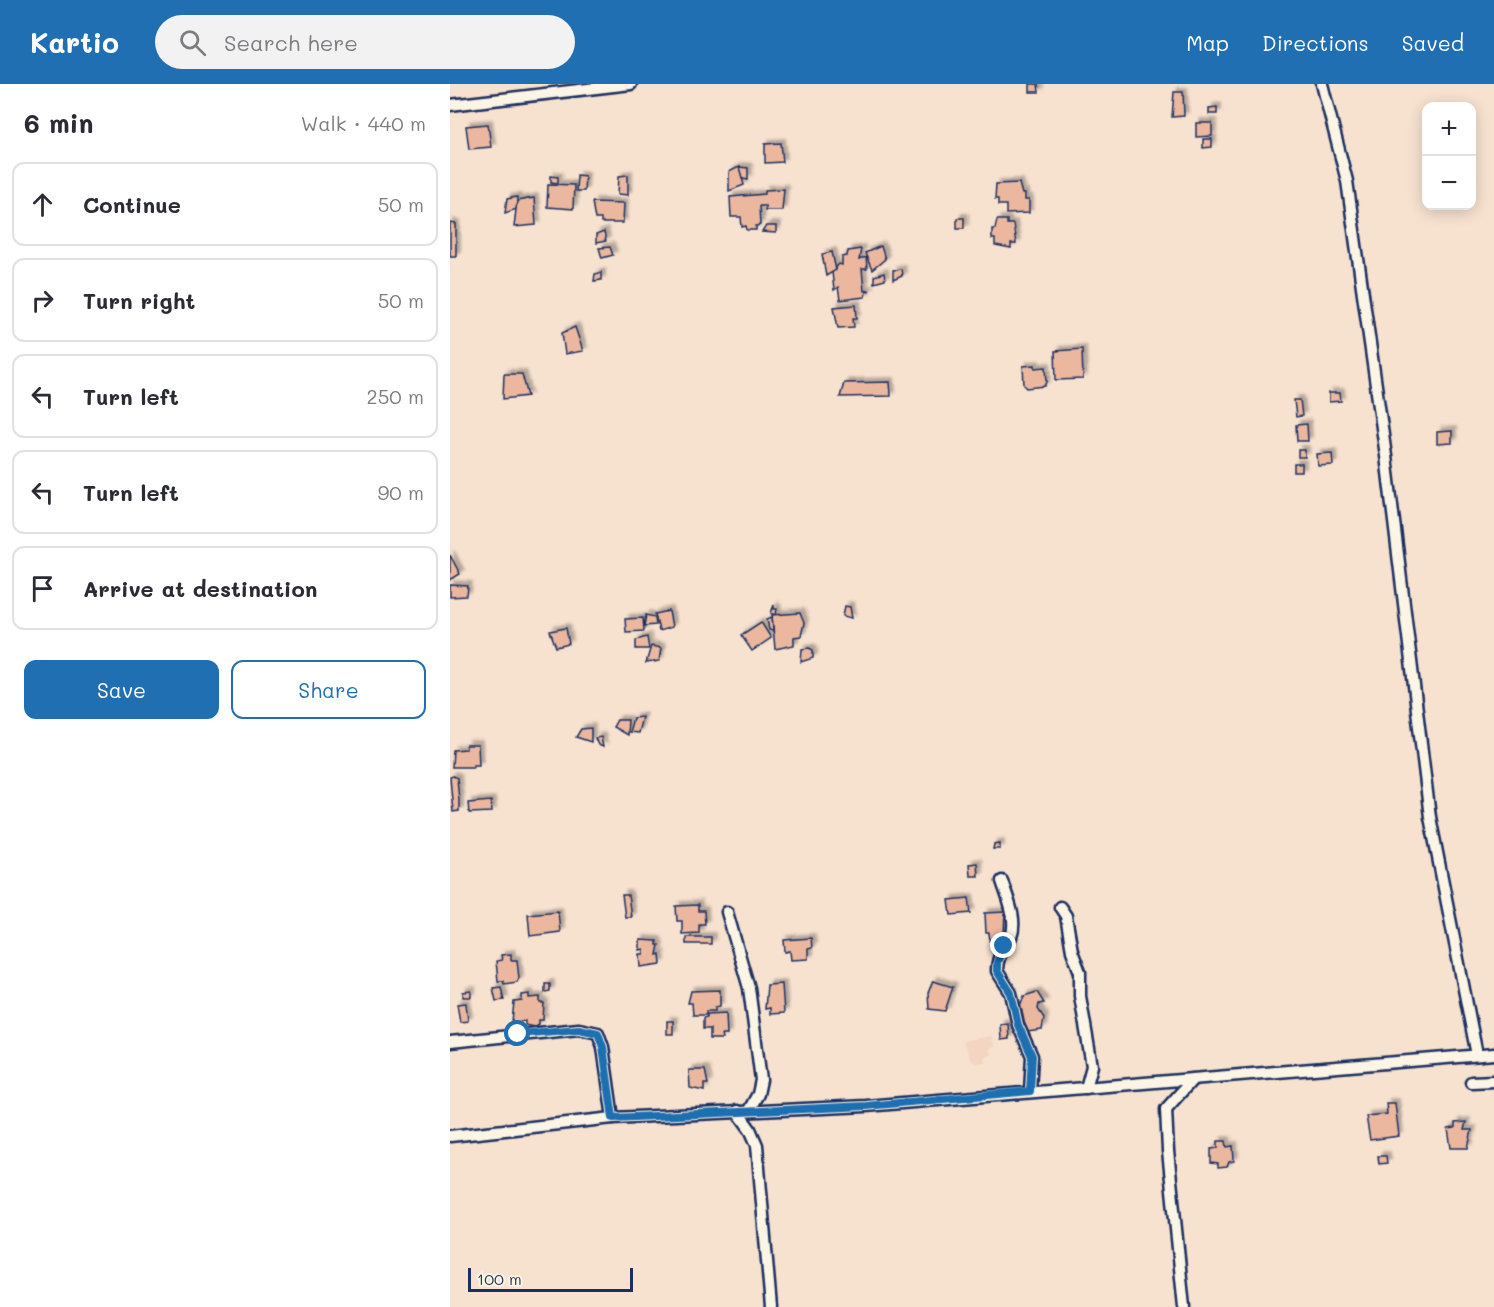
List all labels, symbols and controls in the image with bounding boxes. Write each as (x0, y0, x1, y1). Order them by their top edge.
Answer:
search box (155, 15, 575, 69)
text: Kartio (30, 24, 119, 60)
icon: search (176, 26, 209, 59)
text: Search here (224, 28, 358, 57)
text: Map (1186, 29, 1229, 56)
text: Directions (1262, 29, 1369, 56)
text: Saved (1402, 29, 1464, 56)
map controls (1422, 102, 1476, 210)
button: + (1422, 102, 1476, 156)
text: 6 min (24, 106, 93, 140)
text: Walk · 440 m (301, 110, 426, 136)
button: − (1422, 156, 1476, 210)
icon: ahead (26, 188, 59, 221)
text: Continue (83, 190, 181, 219)
text: 50 m (378, 191, 424, 217)
icon: right (26, 284, 59, 317)
text: Turn right (83, 286, 195, 315)
text: 50 m (378, 287, 424, 313)
icon: left (26, 380, 59, 413)
text: Turn left (83, 382, 179, 411)
text: 250 m (367, 383, 424, 409)
icon: left (26, 476, 59, 509)
text: Turn left (83, 478, 179, 507)
text: 90 m (378, 479, 424, 505)
icon: arrive (26, 572, 59, 605)
text: Arrive at destination (83, 574, 318, 603)
button: Save (24, 660, 219, 719)
button: Share (231, 660, 426, 719)
route end (990, 932, 1016, 958)
route start (504, 1020, 530, 1046)
scale bar (468, 1265, 633, 1292)
text: 100 m (477, 1268, 522, 1289)

